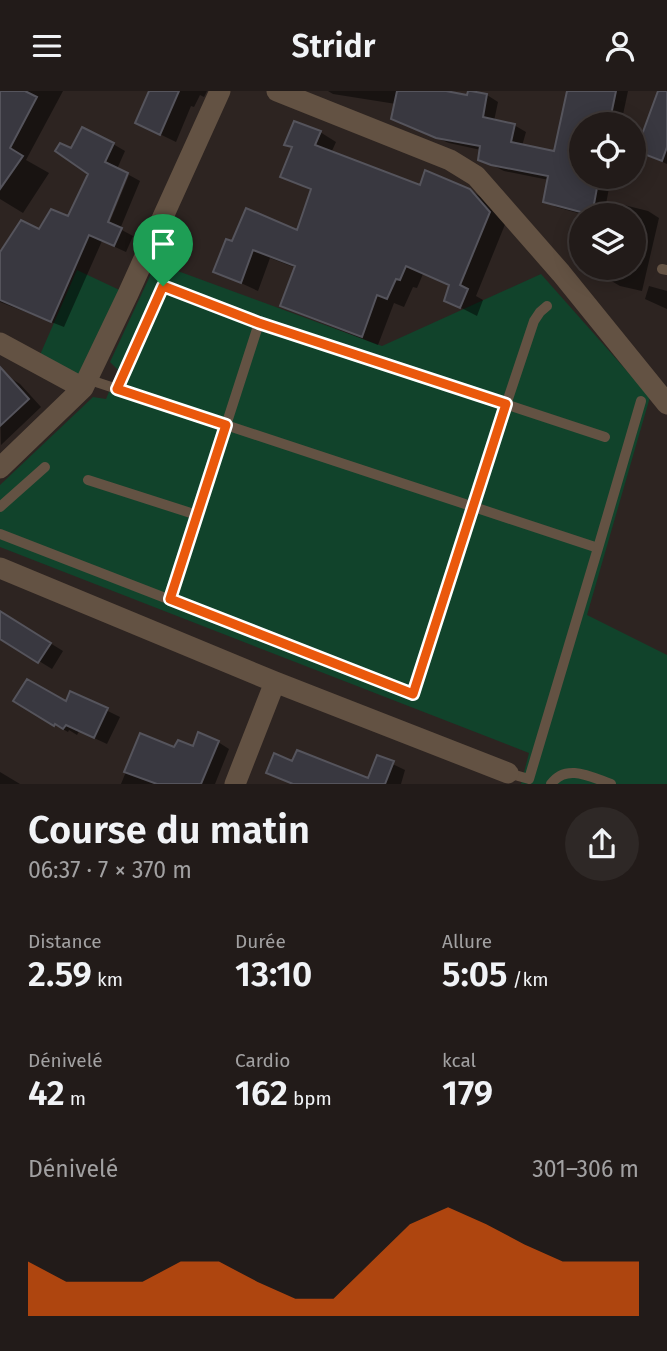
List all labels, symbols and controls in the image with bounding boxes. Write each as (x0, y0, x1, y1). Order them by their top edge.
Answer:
icon: menu (28, 27, 66, 65)
text: Stridr (292, 27, 375, 65)
icon: person (601, 27, 639, 65)
map controls (569, 112, 646, 280)
button: locate (569, 112, 646, 189)
button: layers (569, 203, 646, 280)
pin (133, 214, 193, 286)
icon: arrive (144, 225, 182, 263)
text: Course du matin (28, 807, 310, 853)
button: share (565, 807, 639, 881)
text: 06:37 · 7 × 370 m (28, 856, 192, 884)
text: Distance (28, 930, 102, 953)
text: Durée (235, 930, 286, 953)
text: Allure (442, 930, 492, 953)
text: 2.59 (28, 953, 92, 995)
text: 13:10 (235, 953, 312, 995)
text: 5:05 (442, 953, 508, 995)
text: km (92, 968, 123, 991)
text: /km (508, 968, 549, 991)
text: Dénivelé (28, 1049, 103, 1072)
text: Cardio (235, 1049, 290, 1072)
text: kcal (442, 1049, 476, 1072)
text: 42 (28, 1072, 65, 1114)
text: 162 (235, 1072, 288, 1114)
text: 179 (442, 1072, 493, 1114)
text: m (65, 1087, 86, 1110)
text: bpm (288, 1087, 332, 1110)
text: Dénivelé (28, 1155, 118, 1183)
text: 301–306 m (532, 1155, 639, 1183)

